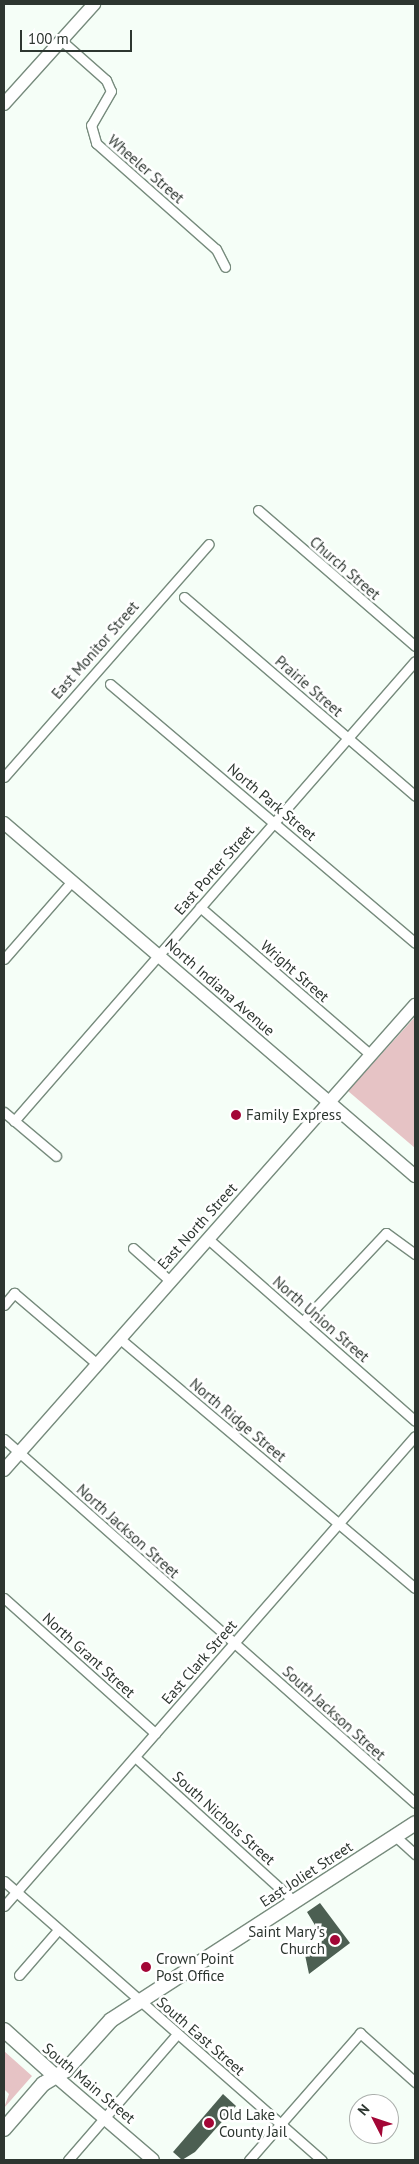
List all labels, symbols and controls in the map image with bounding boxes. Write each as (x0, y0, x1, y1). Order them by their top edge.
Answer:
scale bar (22, 20, 135, 52)
text: 100 m (28, 29, 69, 48)
street label: Wheeler Street (104, 131, 188, 207)
street label: Church Street (306, 533, 384, 603)
street label: East Monitor Street (48, 598, 142, 702)
street label: Prairie Street (272, 652, 346, 720)
street label: North Park Street (224, 759, 320, 845)
street label: East Porter Street (170, 822, 258, 918)
street label: North Indiana Avenue (161, 934, 279, 1040)
street label: Wright Street (257, 936, 333, 1006)
place label: Family Express (246, 1106, 342, 1124)
marker: Family Express (230, 1109, 242, 1121)
street label: East North Street (153, 1179, 241, 1273)
street label: North Union Street (269, 1272, 373, 1366)
street label: North Ridge Street (186, 1375, 290, 1465)
street label: North Jackson Street (73, 1480, 183, 1582)
street label: North Grant Street (39, 1609, 139, 1701)
street label: East Clark Street (157, 1616, 241, 1708)
street label: South Jackson Street (279, 1662, 389, 1764)
street label: South Nichols Street (169, 1767, 279, 1869)
street label: East Joliet Street (256, 1837, 356, 1911)
place label: Saint Mary's Church (248, 1922, 325, 1957)
marker: Saint Mary's Church (329, 1934, 341, 1946)
place label: Crown Point Post Office (156, 1949, 234, 1984)
marker: Crown Point Post Office (140, 1961, 152, 1973)
street label: South East Street (153, 1993, 249, 2079)
street label: South Main Street (39, 2039, 139, 2127)
north arrow (349, 2094, 399, 2144)
text: N (354, 2100, 373, 2119)
place label: Old Lake County Jail (219, 2105, 288, 2140)
marker: Old Lake County Jail (203, 2117, 215, 2129)

